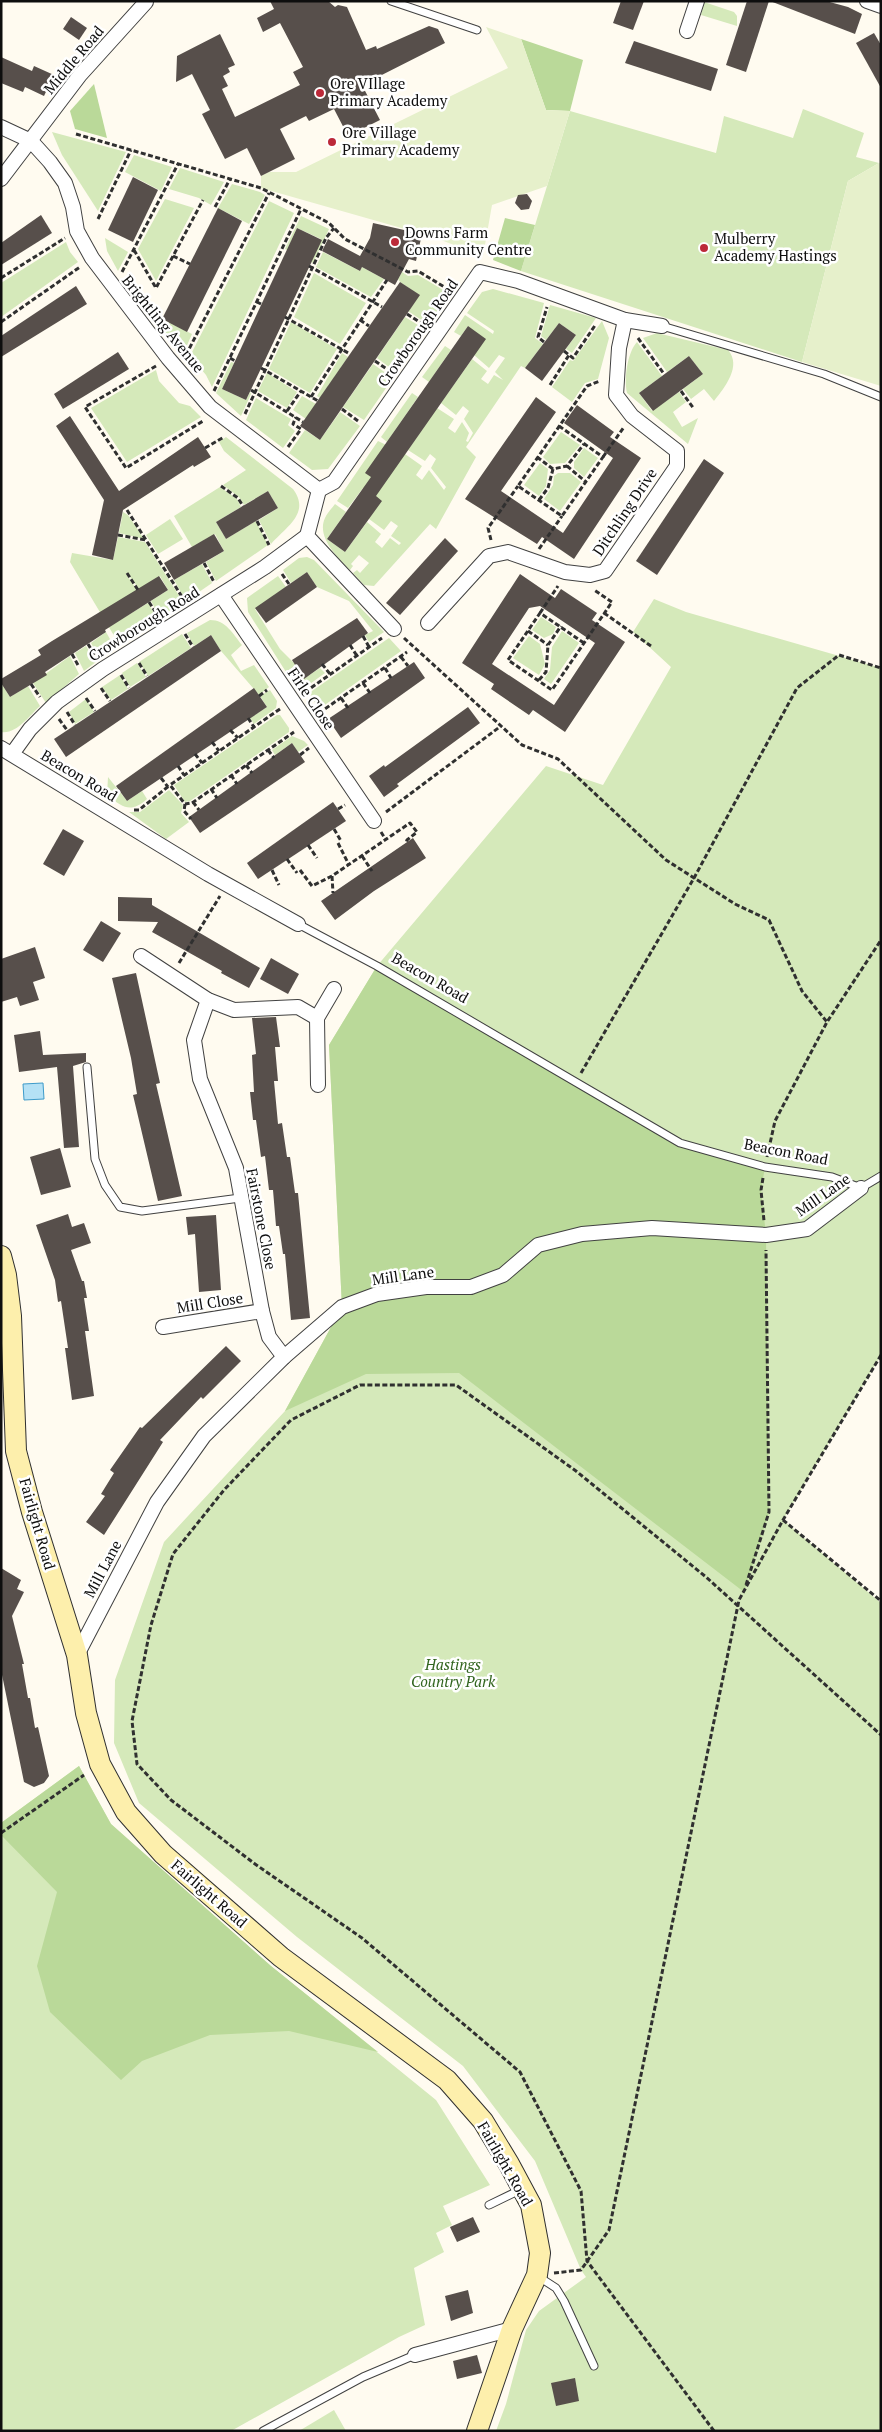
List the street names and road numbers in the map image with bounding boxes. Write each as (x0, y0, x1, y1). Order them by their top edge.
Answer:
street label: Middle Road (39, 21, 108, 98)
street label: Brightling Avenue (118, 270, 209, 376)
street label: Crowborough Road (372, 275, 462, 390)
street label: Ditchling Drive (587, 464, 661, 559)
street label: Crowborough Road (84, 581, 203, 665)
street label: Firle Close (284, 664, 340, 733)
street label: Beacon Road (38, 745, 121, 806)
street label: Beacon Road (389, 947, 472, 1007)
street label: Beacon Road (742, 1133, 830, 1169)
street label: Fairstone Close (242, 1166, 282, 1271)
street label: Mill Lane (791, 1168, 854, 1220)
street label: Mill Lane (371, 1261, 435, 1289)
street label: Mill Close (175, 1287, 244, 1317)
street label: Fairlight Road (15, 1476, 61, 1572)
street label: Mill Lane (79, 1536, 126, 1601)
street label: Fairlight Road (167, 1855, 252, 1932)
street label: Fairlight Road (474, 2118, 538, 2209)

